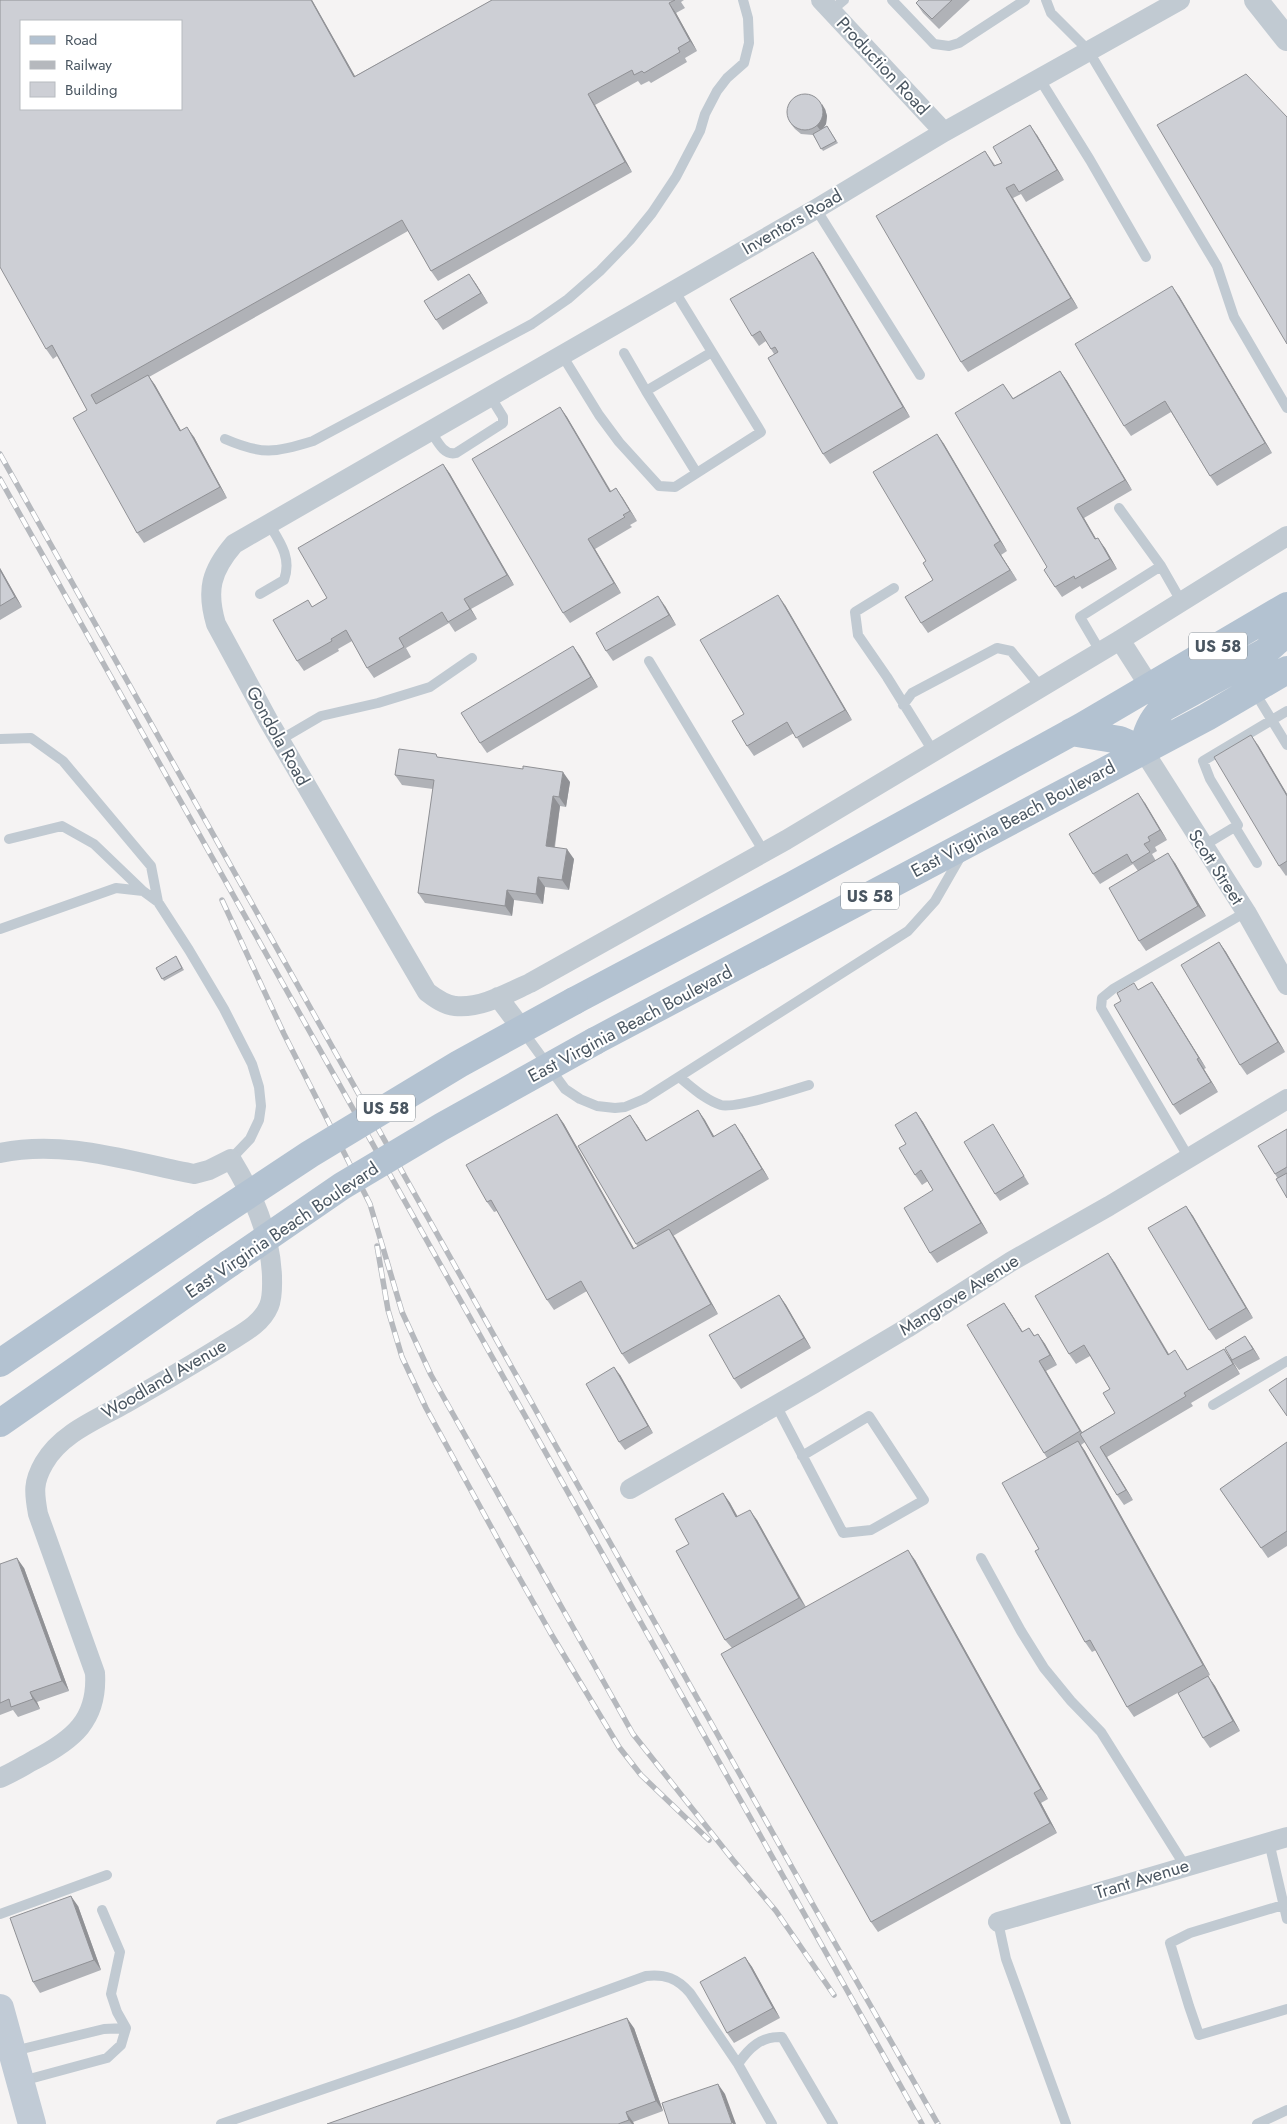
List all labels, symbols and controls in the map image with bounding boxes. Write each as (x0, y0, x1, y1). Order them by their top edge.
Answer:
street label: Production Road (831, 11, 935, 121)
legend (20, 20, 182, 110)
text: Road (65, 29, 97, 51)
text: Railway (65, 54, 112, 76)
text: Building (65, 79, 117, 101)
street label: Inventors Road (737, 183, 847, 261)
road number: US 58 (1189, 632, 1247, 659)
street label: Gondola Road (240, 681, 316, 791)
street label: East Virginia Beach Boulevard (906, 754, 1120, 884)
street label: Scott Street (1182, 824, 1250, 910)
road number: US 58 (841, 882, 899, 909)
street label: East Virginia Beach Boulevard (523, 959, 737, 1089)
road number: US 58 (357, 1094, 415, 1122)
street label: East Virginia Beach Boulevard (180, 1155, 384, 1305)
street label: Mangrove Avenue (894, 1248, 1024, 1342)
street label: Woodland Avenue (97, 1333, 231, 1425)
street label: Trant Avenue (1092, 1852, 1192, 1906)

